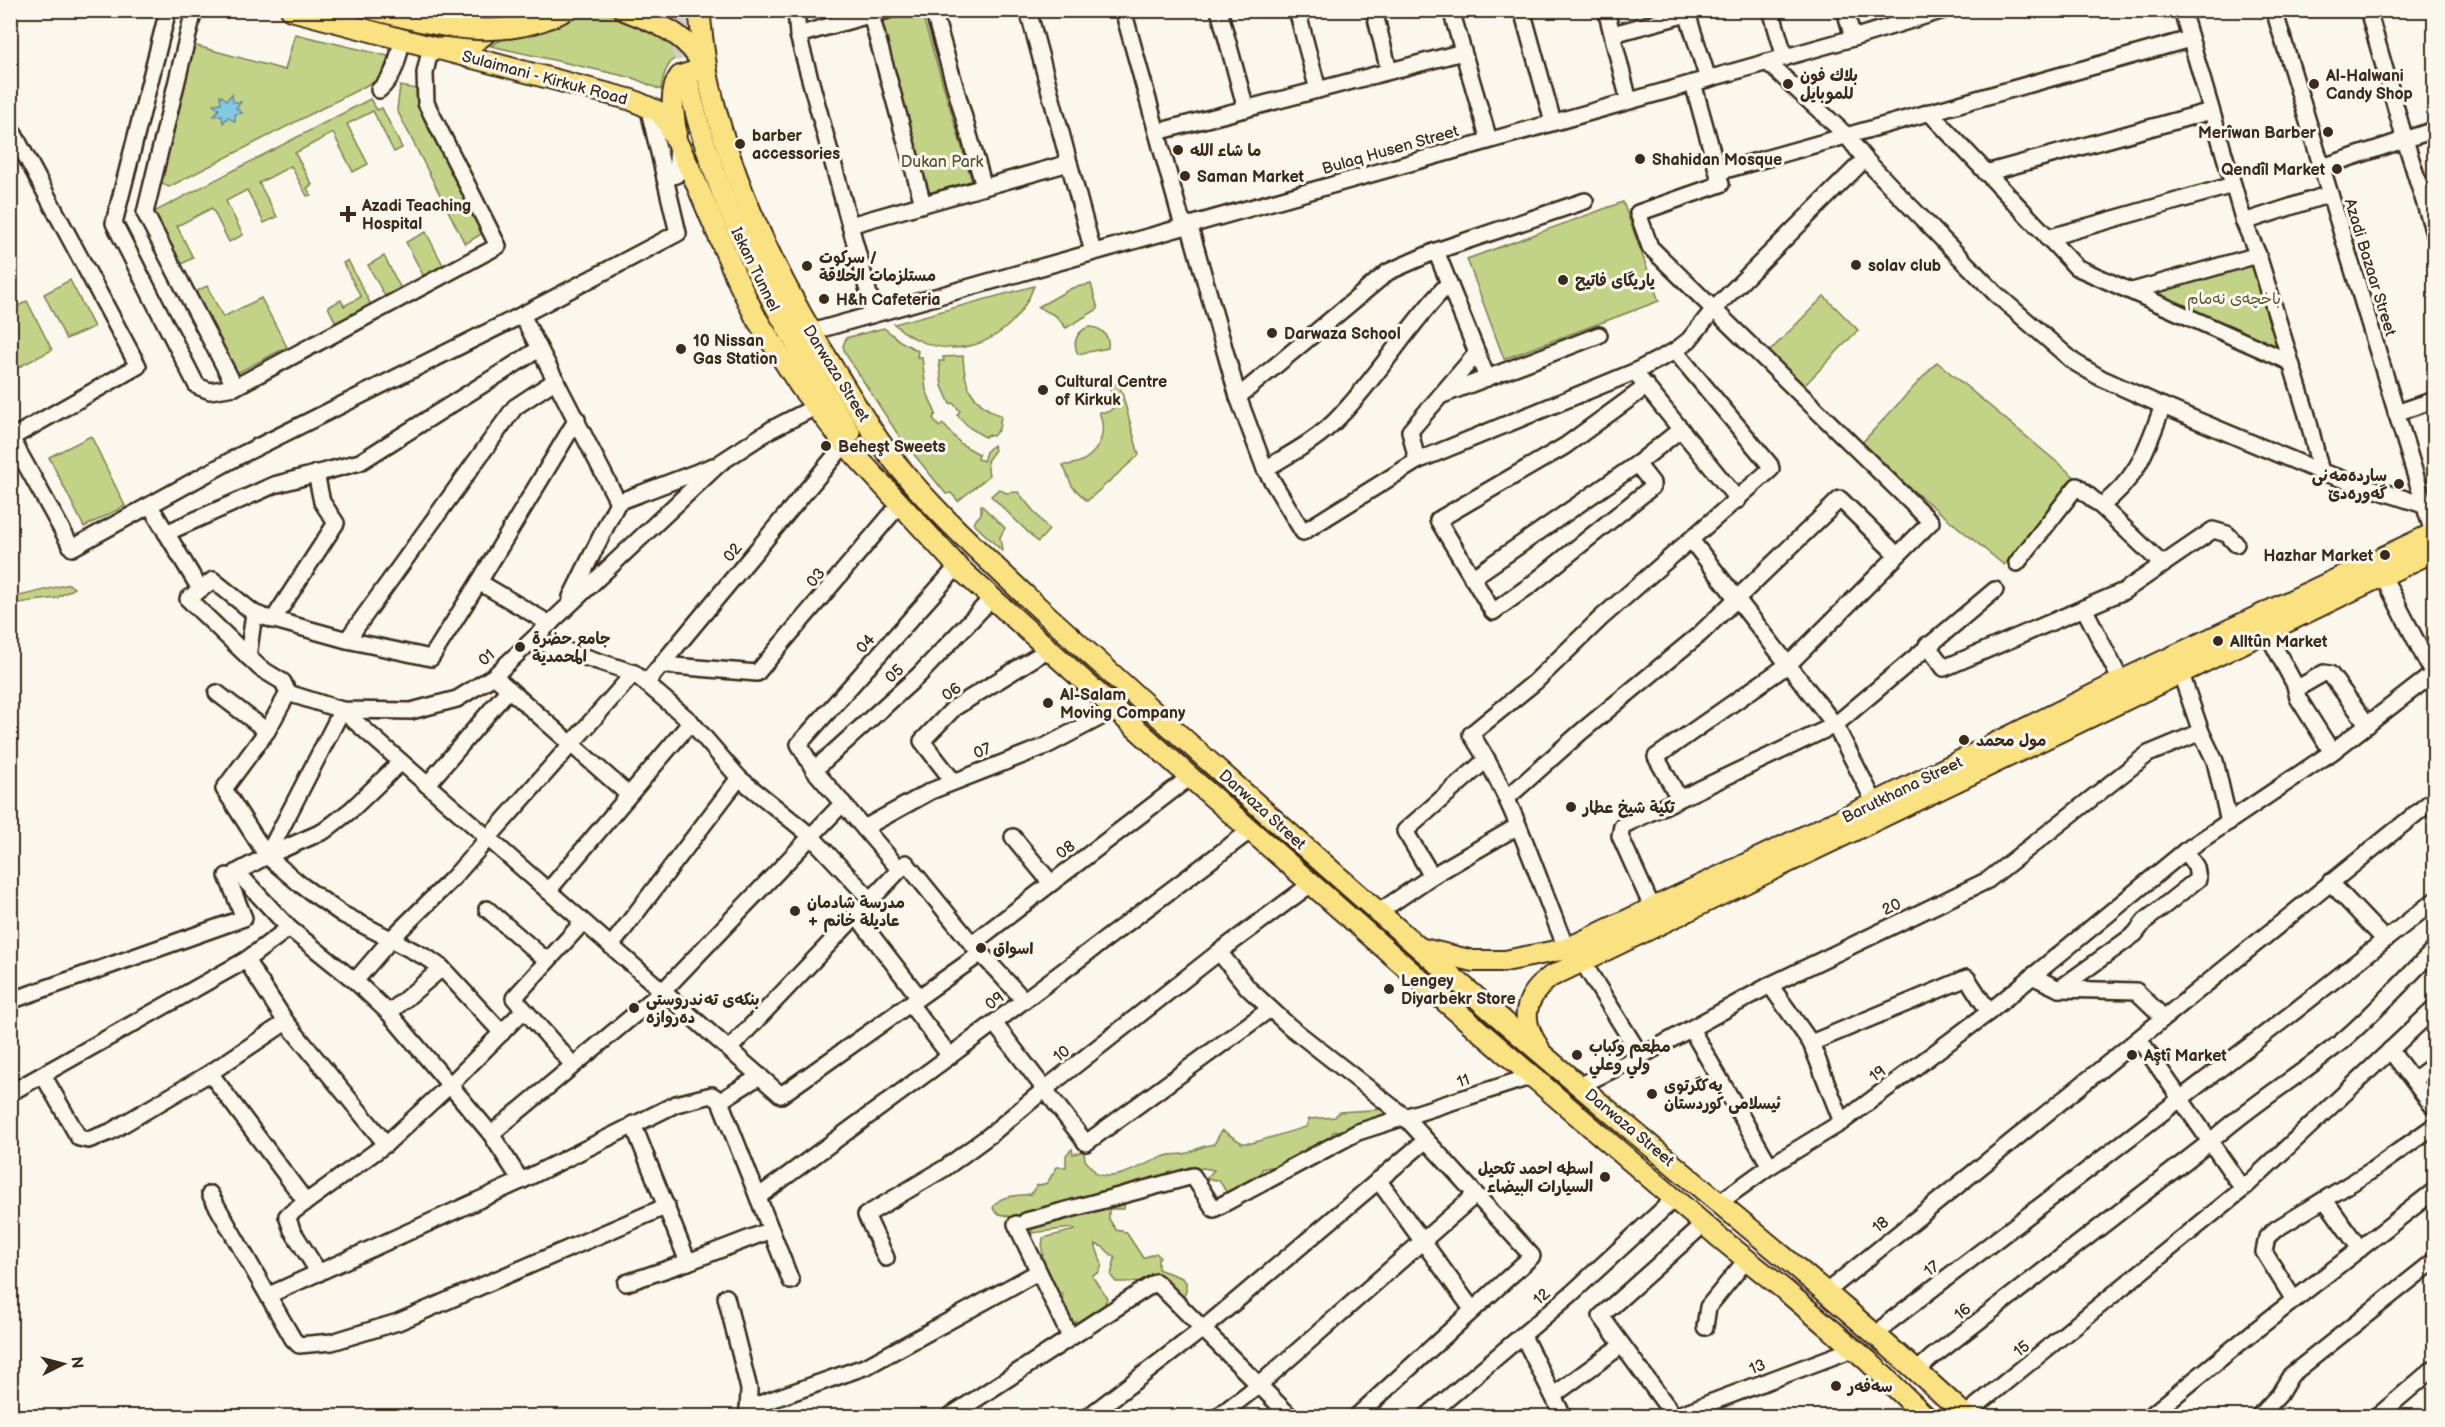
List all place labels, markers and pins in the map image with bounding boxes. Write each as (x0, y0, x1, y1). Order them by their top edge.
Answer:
place label: بلاك فون للموبايل (1800, 67, 1858, 104)
place label: Al-Halwani Candy Shop (2325, 67, 2413, 104)
marker: بلاك فون للموبايل (1781, 77, 1795, 91)
marker: Al-Halwani Candy Shop (2307, 77, 2321, 91)
place label: Merîwan Barber (2198, 124, 2317, 143)
marker: Merîwan Barber (2321, 125, 2335, 139)
place label: barber accessories (752, 127, 840, 164)
marker: barber accessories (733, 137, 747, 151)
place label: ما شاء الله (1190, 142, 1261, 161)
marker: ما شاء الله (1171, 143, 1185, 157)
place label: Shahidan Mosque (1652, 151, 1782, 170)
marker: Shahidan Mosque (1633, 152, 1647, 166)
place label: Qendîl Market (2221, 161, 2326, 180)
marker: Qendîl Market (2330, 162, 2344, 176)
place label: Saman Market (1197, 168, 1305, 187)
marker: Saman Market (1178, 169, 1192, 183)
place label: Azadi Teaching Hospital (361, 197, 471, 234)
marker: Azadi Teaching Hospital (339, 205, 357, 223)
place label: سركوت / مستلزمات الحلاقة (819, 249, 936, 286)
place label: solav club (1868, 257, 1942, 276)
marker: solav club (1849, 258, 1863, 272)
marker: سركوت / مستلزمات الحلاقة (800, 259, 814, 273)
place label: یاریگای فاتیح (1575, 271, 1655, 291)
marker: یاریگای فاتیح (1556, 273, 1570, 287)
place label: H&h Cafeteria (836, 291, 941, 310)
marker: H&h Cafeteria (817, 292, 831, 306)
place label: Darwaza School (1284, 325, 1401, 344)
marker: Darwaza School (1265, 326, 1279, 340)
place label: 10 Nissan Gas Station (693, 332, 778, 369)
marker: 10 Nissan Gas Station (674, 342, 688, 356)
place label: Cultural Centre of Kirkuk (1055, 373, 1167, 410)
marker: Cultural Centre of Kirkuk (1036, 383, 1050, 397)
place label: Beheşt Sweets (838, 438, 946, 457)
marker: Beheşt Sweets (819, 439, 833, 453)
place label: ساردەمەنی گەورەدێ (2312, 467, 2387, 504)
marker: ساردەمەنی گەورەدێ (2392, 477, 2406, 491)
place label: Hazhar Market (2264, 547, 2374, 566)
marker: Hazhar Market (2378, 548, 2392, 562)
place label: جامع حضرة المحمدية (532, 630, 611, 667)
place label: Alltûn Market (2229, 633, 2328, 652)
marker: Alltûn Market (2211, 634, 2225, 648)
marker: جامع حضرة المحمدية (513, 640, 527, 654)
place label: Al-Salam Moving Company (1059, 686, 1186, 723)
marker: Al-Salam Moving Company (1041, 696, 1055, 710)
place label: مول محمد (1976, 732, 2046, 751)
marker: مول محمد (1957, 733, 1971, 747)
place label: تكية شيخ عطار (1581, 799, 1676, 818)
marker: تكية شيخ عطار (1564, 800, 1578, 814)
place label: مدرسة شادمان + عاديلة خانم (807, 894, 905, 933)
marker: مدرسة شادمان + عاديلة خانم (788, 904, 802, 918)
place label: اسواق (993, 940, 1033, 959)
marker: اسواق (974, 941, 988, 955)
place label: Lengey Diyarbekr Store (1401, 972, 1516, 1009)
marker: Lengey Diyarbekr Store (1382, 982, 1396, 996)
place label: بنکەی تەندروستی دەروازە (646, 991, 759, 1028)
marker: بنکەی تەندروستی دەروازە (627, 1001, 641, 1015)
place label: مطعم وكباب ولي وعلي (1589, 1038, 1671, 1079)
place label: Aştî Market (2143, 1047, 2227, 1066)
marker: مطعم وكباب ولي وعلي (1570, 1048, 1584, 1062)
marker: Aştî Market (2125, 1048, 2139, 1062)
place label: یەکگرتوی ئیسلامی کوردستان (1664, 1076, 1782, 1115)
marker: یەکگرتوی ئیسلامی کوردستان (1645, 1087, 1659, 1101)
place label: اسطه احمد تكحيل السيارات البيضاء (1478, 1160, 1593, 1197)
marker: اسطه احمد تكحيل السيارات البيضاء (1598, 1170, 1612, 1184)
place label: سەفەر (1846, 1378, 1893, 1397)
marker: سەفەر (1829, 1379, 1843, 1393)

